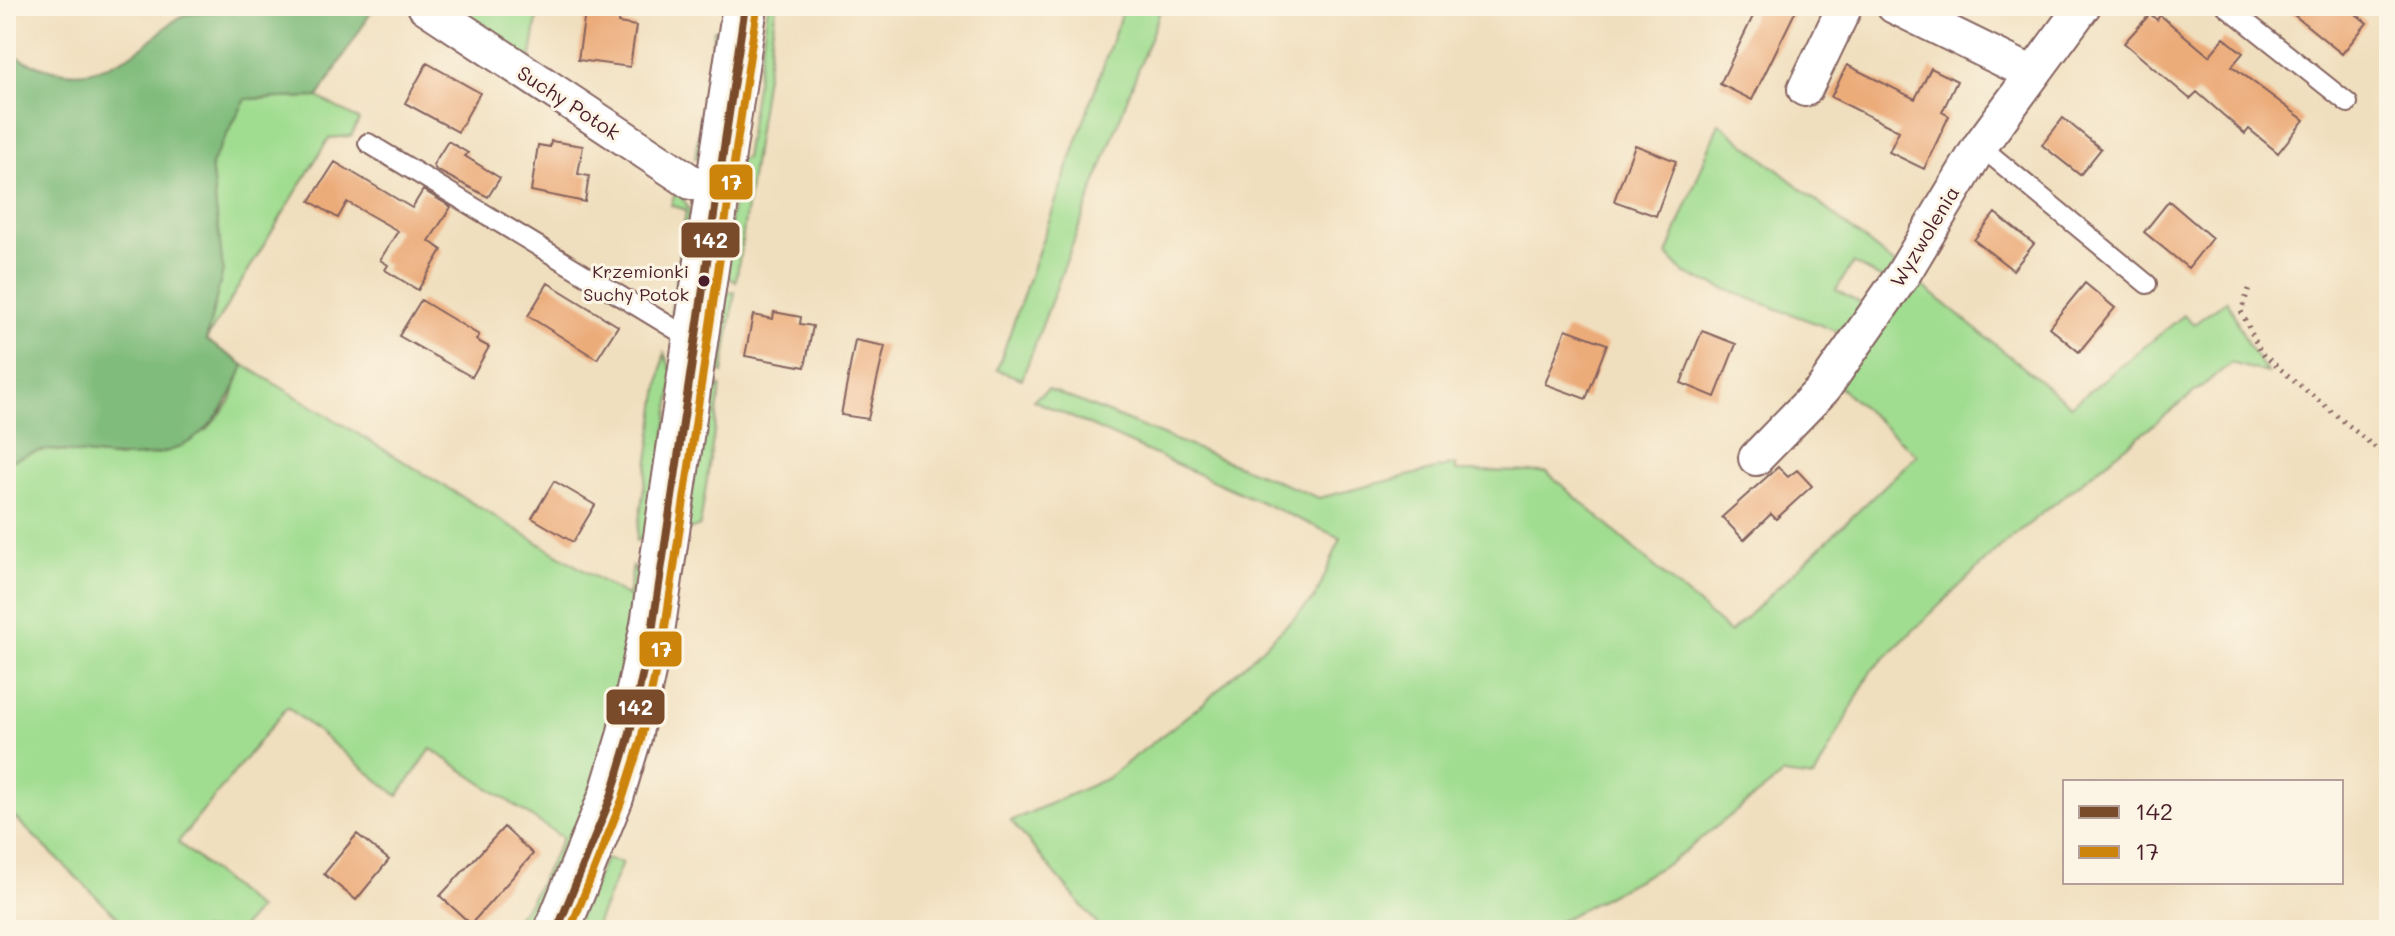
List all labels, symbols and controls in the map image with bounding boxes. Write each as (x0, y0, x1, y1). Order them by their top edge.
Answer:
street label: Suchy Potok (513, 59, 625, 145)
line badge: 17 (708, 163, 754, 201)
text: 17 (720, 167, 742, 196)
street label: Wyzwolenia (1884, 181, 1964, 291)
line badge: 142 (680, 221, 741, 259)
text: 142 (692, 225, 728, 254)
place label: Krzemionki Suchy Potok (583, 259, 689, 306)
marker: Krzemionki Suchy Potok (696, 273, 712, 289)
line badge: 17 (638, 630, 683, 668)
text: 17 (650, 634, 672, 663)
line badge: 142 (605, 688, 666, 726)
text: 142 (617, 692, 653, 721)
legend (2063, 780, 2343, 884)
text: 142 (2135, 795, 2173, 826)
text: 17 (2135, 835, 2159, 866)

